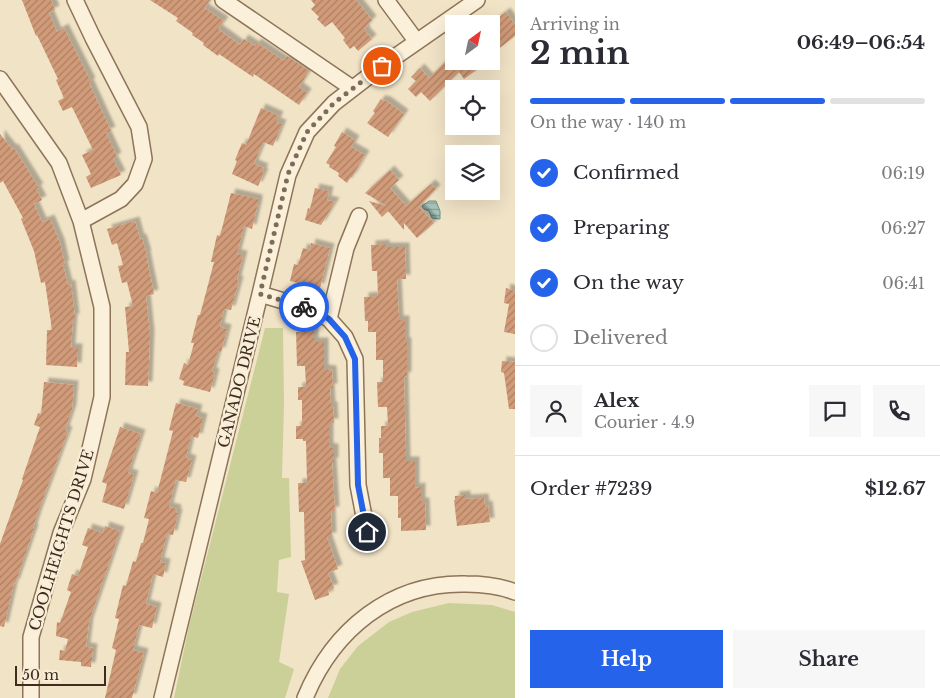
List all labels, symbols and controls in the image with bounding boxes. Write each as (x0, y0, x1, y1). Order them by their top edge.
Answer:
text: Arriving in (530, 14, 620, 34)
north arrow (445, 15, 500, 70)
map controls (445, 15, 500, 200)
text: 06:49–06:54 (797, 31, 925, 54)
text: 2 min (530, 33, 630, 73)
pin (361, 45, 403, 87)
icon: bag (368, 52, 396, 80)
button: locate (445, 80, 500, 135)
text: On the way · 140 m (530, 112, 686, 132)
button: layers (445, 145, 500, 200)
icon: check (530, 159, 558, 187)
text: Confirmed (573, 161, 679, 184)
text: 06:19 (881, 163, 925, 183)
icon: check (530, 214, 558, 242)
text: Preparing (573, 216, 669, 239)
text: 06:27 (881, 218, 925, 238)
icon: check (530, 269, 558, 297)
text: On the way (573, 271, 684, 294)
text: 06:41 (882, 273, 925, 293)
courier (279, 282, 329, 332)
icon: bike (290, 293, 318, 321)
street label: GANADO DRIVE (213, 314, 265, 450)
text: Delivered (573, 326, 668, 349)
button: person (530, 385, 582, 437)
button: chat (809, 385, 861, 437)
button: phone (873, 385, 925, 437)
text: Alex (594, 389, 639, 412)
text: Courier · 4.9 (594, 412, 695, 432)
street label: COOLHEIGHTS DRIVE (24, 447, 98, 633)
text: Order #7239 (530, 477, 652, 500)
text: $12.67 (865, 477, 925, 500)
pin (346, 511, 388, 553)
icon: home (353, 518, 381, 546)
button: Help (530, 630, 723, 688)
button: Share (733, 630, 925, 688)
scale bar (15, 663, 106, 686)
text: 50 m (22, 666, 59, 684)

